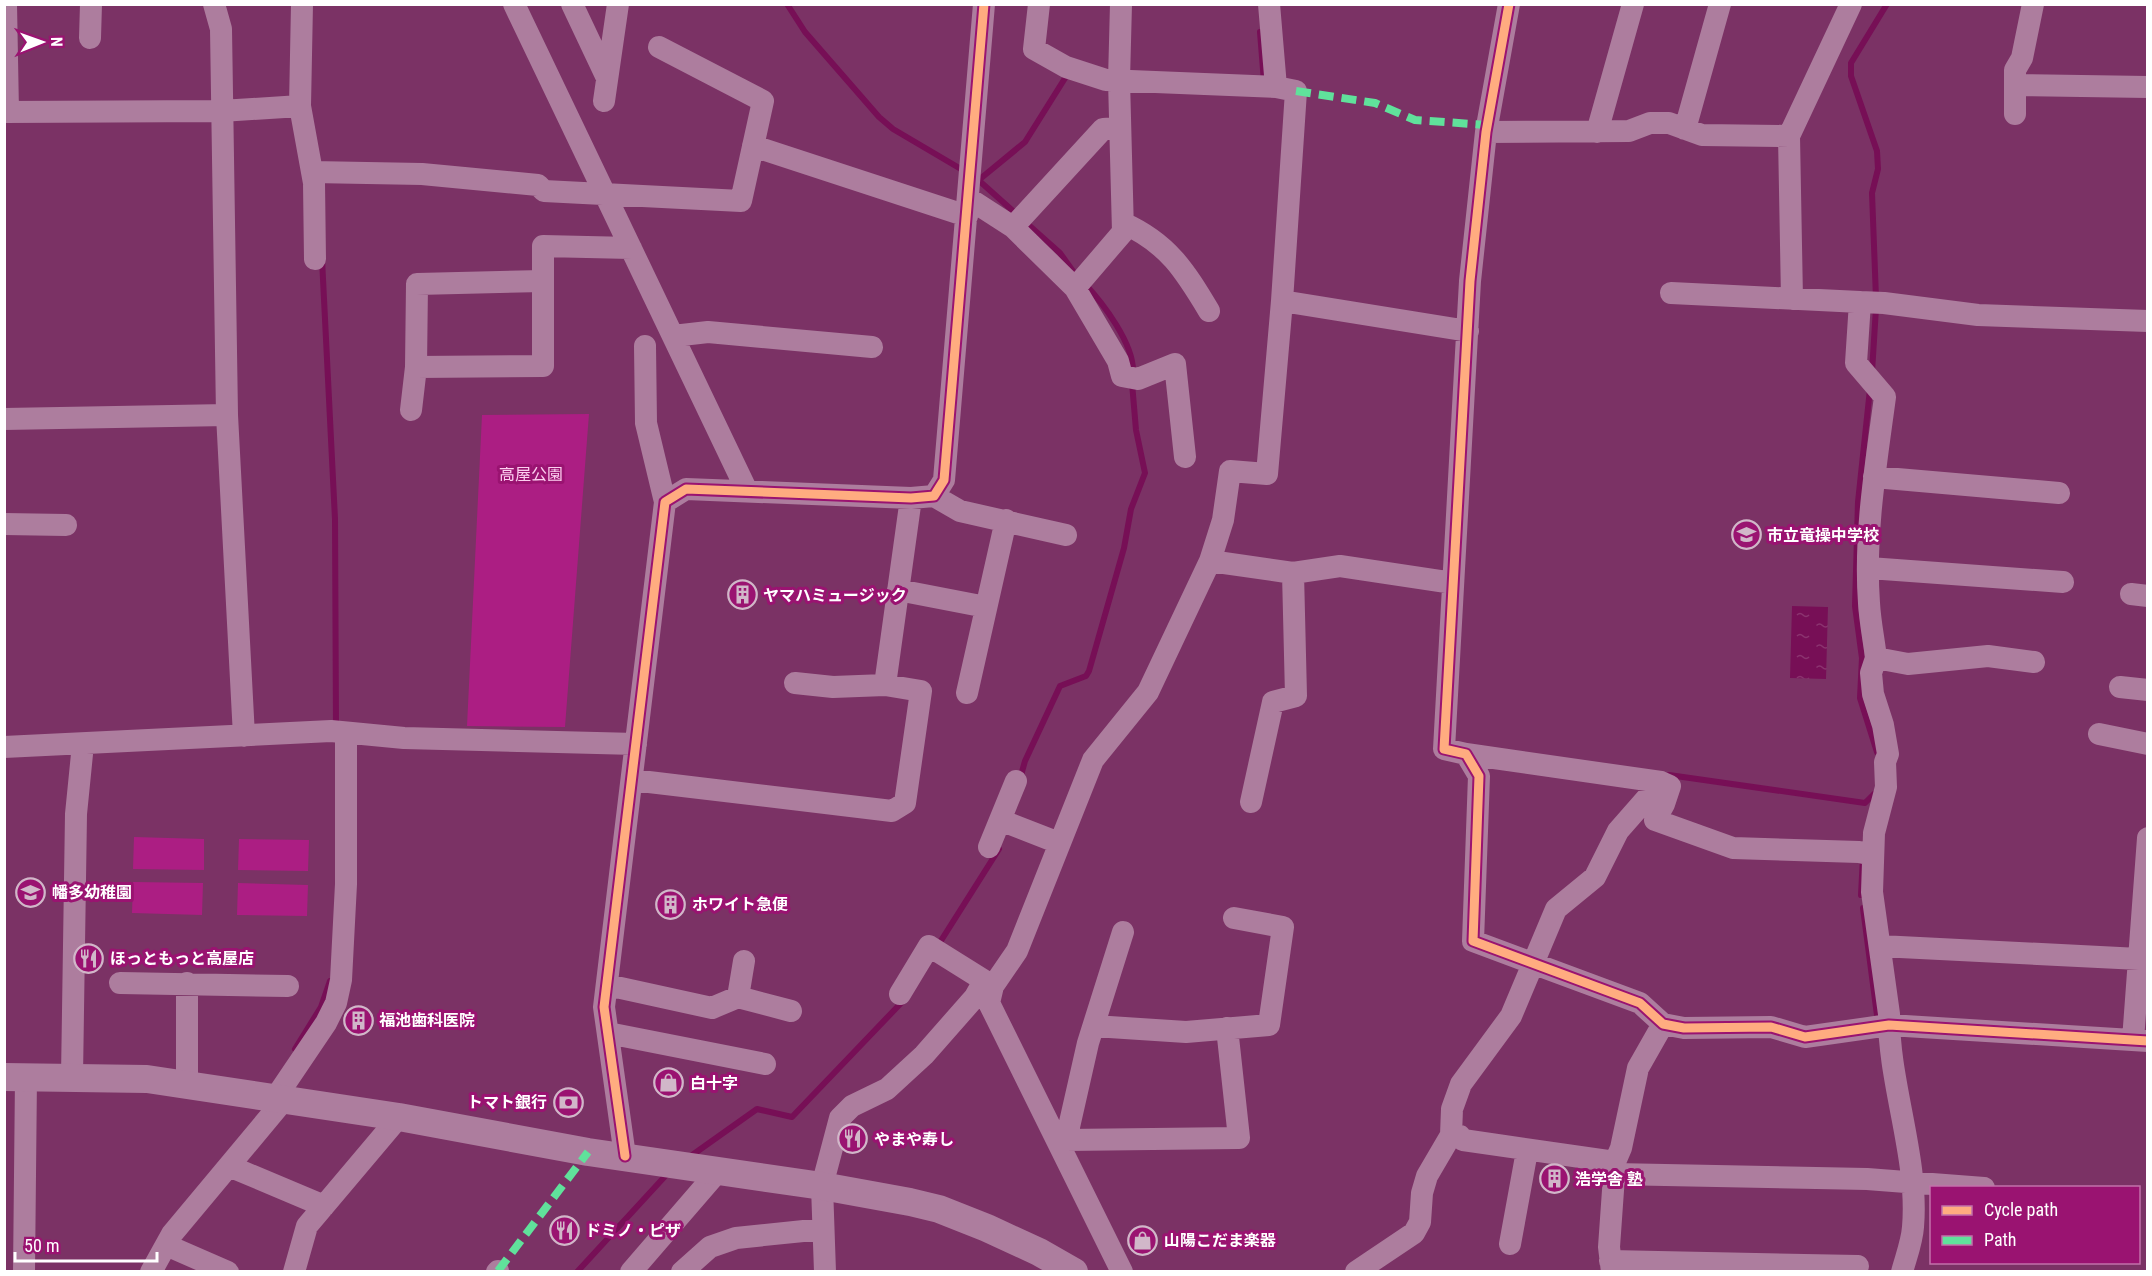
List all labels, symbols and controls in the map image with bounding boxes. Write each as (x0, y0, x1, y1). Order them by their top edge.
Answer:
north arrow (12, 12, 72, 72)
text: N (47, 37, 66, 47)
park label: 高屋公園 (499, 465, 563, 484)
school or university icon: 市立竜操中学校 (1730, 519, 1762, 551)
place label: 市立竜操中学校 (1767, 526, 1879, 545)
building icon: ヤマハミュージック (726, 579, 758, 611)
place label: ヤマハミュージック (763, 586, 907, 605)
school or university icon: 幡多幼稚園 (15, 876, 47, 908)
place label: 幡多幼稚園 (52, 883, 132, 902)
building icon: ホワイト急便 (655, 888, 687, 920)
place label: ホワイト急便 (692, 895, 788, 914)
restaurant icon: ほっともっと高屋店 (73, 942, 105, 974)
place label: ほっともっと高屋店 (110, 949, 254, 968)
building icon: 福池歯科医院 (342, 1004, 374, 1036)
place label: 福池歯科医院 (379, 1011, 475, 1030)
shop icon: 白十字 (653, 1067, 685, 1099)
place label: 白十字 (690, 1074, 738, 1093)
bank icon: トマト銀行 (552, 1086, 584, 1118)
place label: トマト銀行 (467, 1093, 547, 1112)
restaurant icon: やまや寿し (837, 1123, 869, 1155)
place label: やまや寿し (874, 1130, 954, 1149)
building icon: 浩学舎 塾 (1538, 1163, 1570, 1195)
place label: 浩学舎 塾 (1575, 1170, 1643, 1189)
legend (1930, 1186, 2140, 1264)
text: Cycle path (1984, 1199, 2058, 1220)
restaurant icon: ドミノ・ピザ (548, 1214, 580, 1246)
place label: ドミノ・ピザ (585, 1221, 681, 1240)
shop icon: 山陽こだま楽器 (1127, 1224, 1159, 1256)
scale bar (15, 1225, 158, 1263)
text: Path (1984, 1229, 2017, 1250)
place label: 山陽こだま楽器 (1164, 1231, 1277, 1250)
text: 50 m (24, 1235, 59, 1256)

